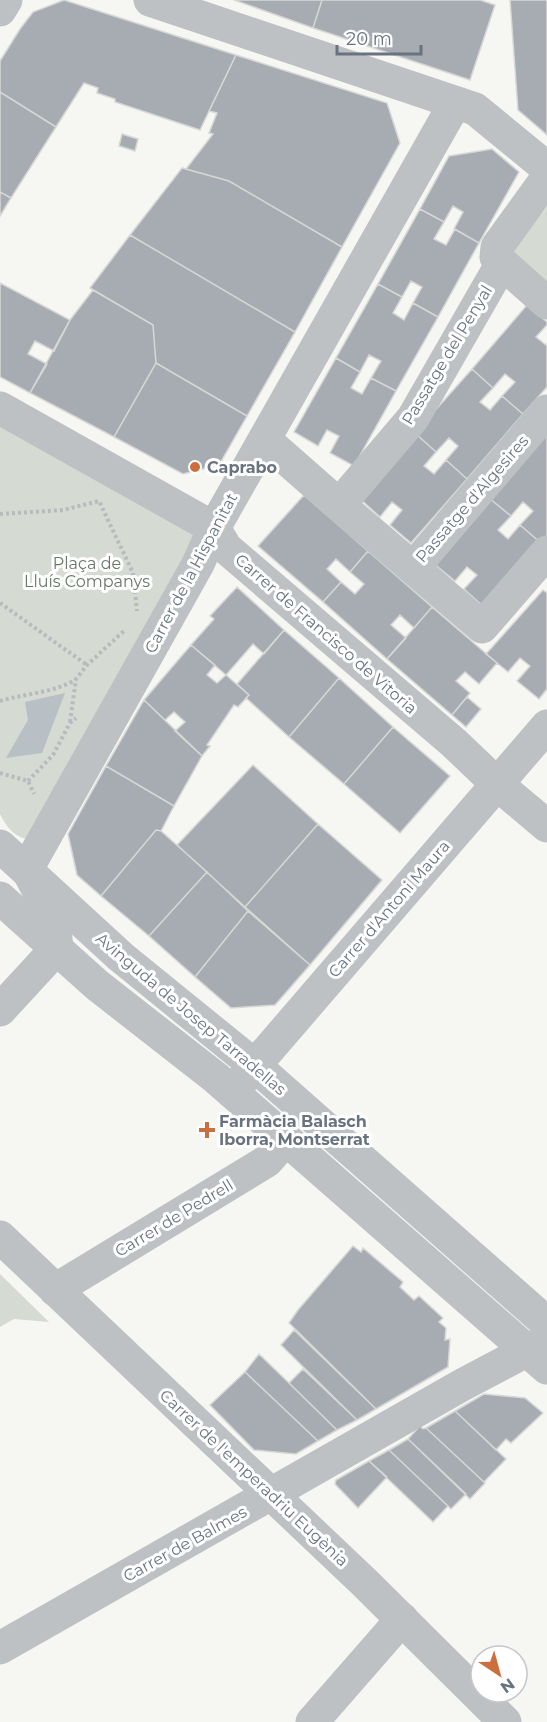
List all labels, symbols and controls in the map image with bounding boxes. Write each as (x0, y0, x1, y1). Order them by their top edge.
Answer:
scale bar (337, 18, 421, 56)
text: 20 m (346, 28, 392, 50)
street label: Passatge del Penyal (398, 282, 496, 428)
street label: Passatge d'Algesires (412, 431, 533, 566)
place label: Caprabo (207, 458, 277, 477)
marker: Caprabo (188, 460, 202, 474)
street label: Carrer de la Hispanitat (141, 489, 242, 656)
street label: Carrer de Francisco de Vitoria (231, 550, 421, 718)
park label: Plaça de Lluís Companys (24, 554, 150, 591)
street label: Carrer d'Antoni Maura (324, 837, 454, 981)
street label: Avinguda de Josep Tarradellas (92, 929, 290, 1099)
place label: Farmàcia Balasch Iborra, Montserrat (219, 1112, 370, 1149)
marker: Farmàcia Balasch Iborra, Montserrat (200, 1123, 214, 1137)
street label: Carrer de Pedrell (111, 1175, 237, 1261)
street label: Carrer de l'emperadriu Eugènia (156, 1386, 352, 1570)
street label: Carrer de Balmes (120, 1502, 250, 1586)
north arrow (469, 1644, 529, 1704)
text: N (497, 1674, 518, 1697)

